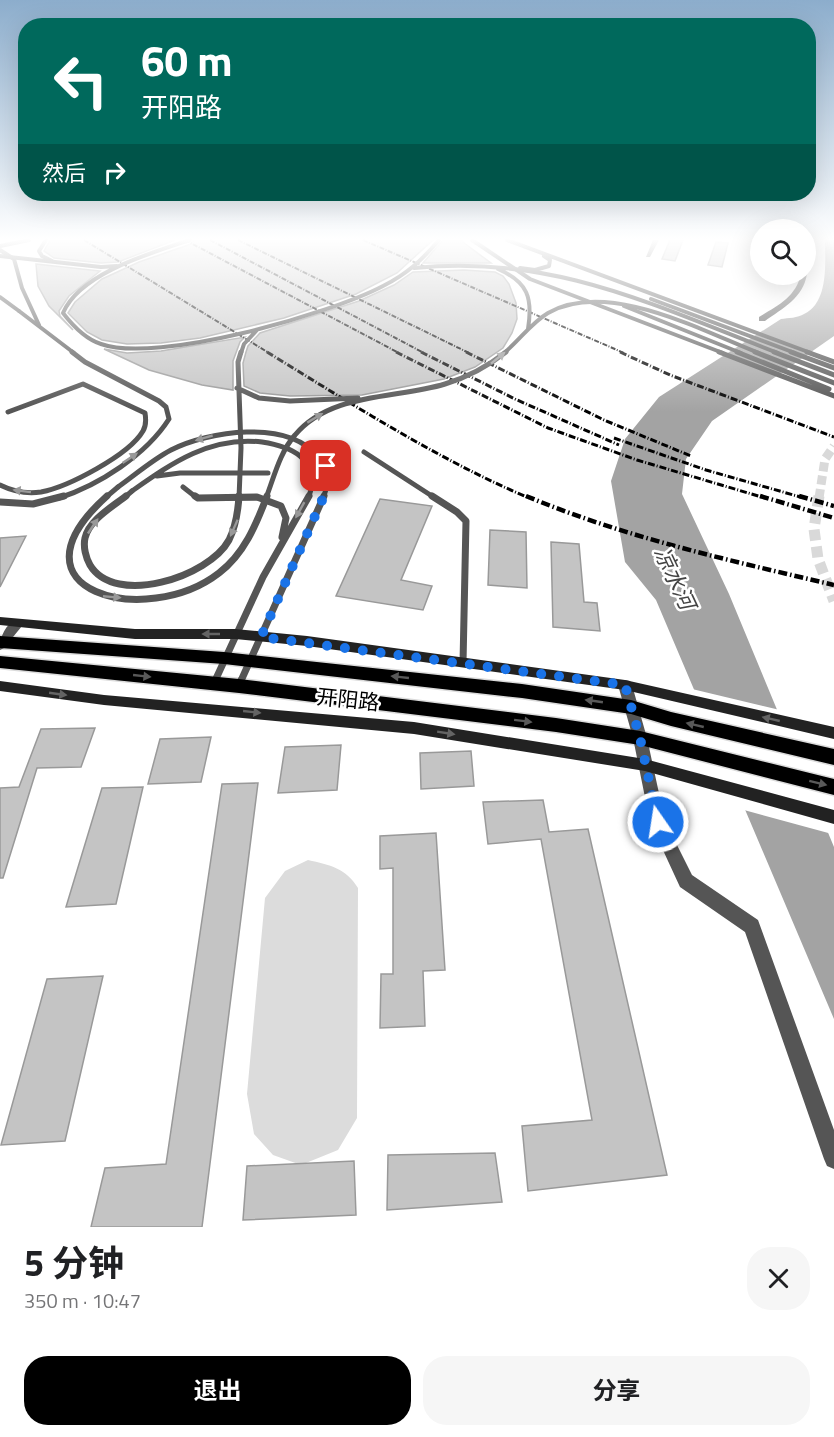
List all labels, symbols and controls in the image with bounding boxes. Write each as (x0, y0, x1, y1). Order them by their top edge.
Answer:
text: 60 m (141, 28, 233, 92)
icon: left (42, 42, 120, 120)
text: 开阳路 (141, 86, 222, 127)
text: 然后 (42, 156, 86, 190)
icon: right (98, 156, 131, 189)
map controls (750, 219, 816, 285)
button: search (750, 219, 816, 285)
one-way arrow (490, 351, 506, 364)
one-way arrow (307, 413, 323, 424)
one-way arrow (194, 434, 212, 443)
pin (300, 440, 351, 491)
icon: arrive (309, 449, 342, 482)
one-way arrow (122, 452, 138, 464)
one-way arrow (13, 486, 32, 496)
one-way arrow (295, 502, 305, 519)
one-way arrow (88, 517, 99, 534)
one-way arrow (229, 519, 239, 537)
water label: 凉水河 (646, 541, 706, 619)
one-way arrow (102, 592, 121, 601)
one-way arrow (202, 629, 221, 639)
one-way arrow (132, 671, 151, 681)
one-way arrow (391, 673, 410, 682)
street label: 开阳路 (315, 680, 381, 718)
one-way arrow (49, 689, 68, 698)
one-way arrow (584, 697, 603, 706)
one-way arrow (243, 707, 262, 717)
one-way arrow (761, 713, 780, 723)
one-way arrow (514, 716, 533, 726)
one-way arrow (686, 719, 705, 729)
one-way arrow (436, 729, 455, 738)
one-way arrow (808, 778, 827, 788)
position arrow (626, 790, 690, 854)
text: 5 分钟 (24, 1235, 124, 1290)
button: close (747, 1247, 810, 1310)
text: 350 m · 10:47 (24, 1285, 141, 1316)
button: 退出 (24, 1356, 411, 1425)
button: 分享 (423, 1356, 810, 1425)

